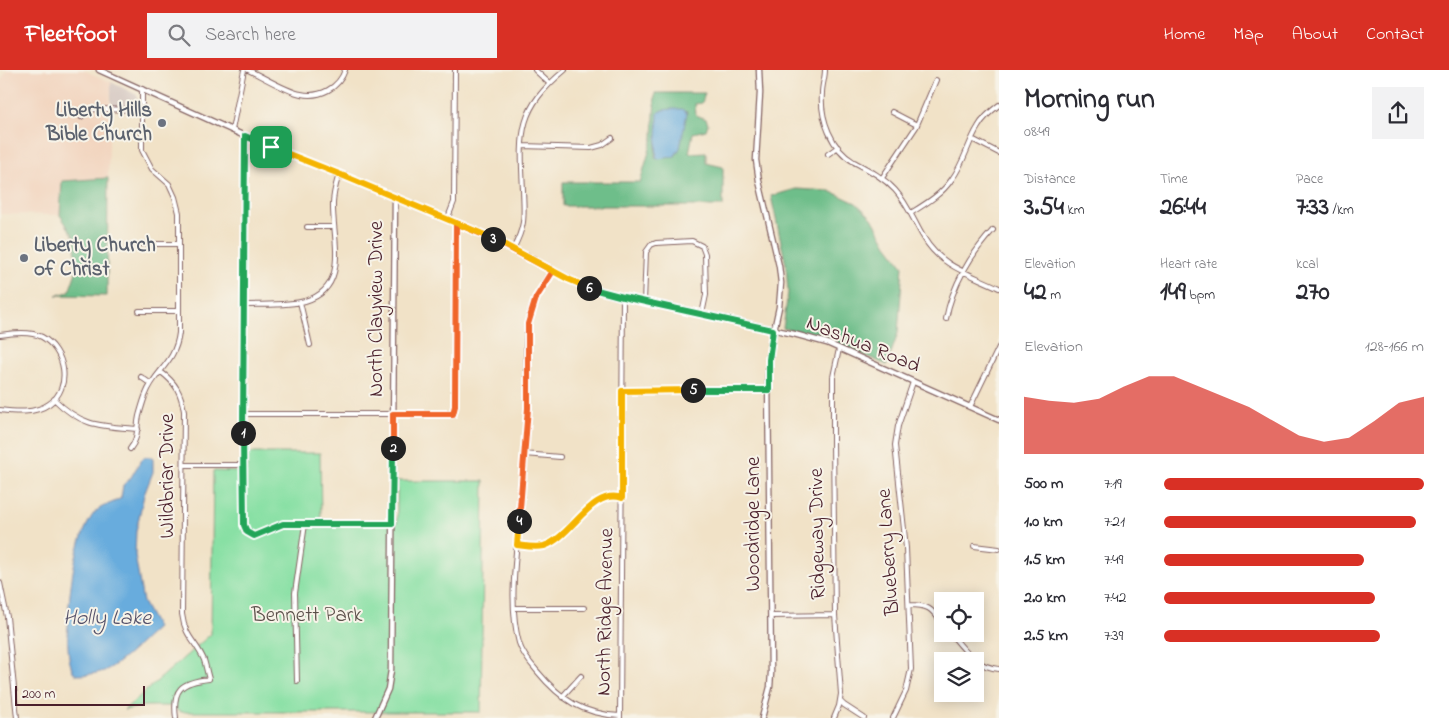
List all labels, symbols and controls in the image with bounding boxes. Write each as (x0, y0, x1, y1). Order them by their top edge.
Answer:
search box (147, 13, 497, 58)
text: Fleetfoot (25, 18, 117, 53)
icon: search (165, 21, 193, 49)
text: Search here (205, 22, 296, 49)
text: Home (1164, 22, 1205, 48)
text: Map (1233, 22, 1264, 48)
text: About (1292, 22, 1338, 48)
text: Contact (1366, 22, 1424, 48)
text: Morning run (1024, 80, 1155, 121)
button: share (1372, 87, 1424, 139)
place label: Liberty Hills Bible Church (45, 96, 152, 150)
marker: Liberty Hills Bible Church (156, 117, 168, 129)
text: 08:49 (1024, 120, 1050, 144)
pin (250, 126, 292, 168)
icon: arrive (257, 133, 285, 161)
text: Distance (1024, 169, 1076, 190)
text: Time (1160, 169, 1188, 190)
text: Pace (1296, 169, 1323, 190)
text: 3.54 (1024, 190, 1064, 226)
text: 26:44 (1160, 190, 1206, 226)
text: 7:33 (1296, 190, 1329, 226)
text: km (1064, 200, 1085, 221)
text: /km (1329, 200, 1354, 221)
street label: North Clayview Drive (362, 220, 394, 397)
pin: 3 (480, 226, 506, 252)
text: 3 (491, 229, 496, 250)
place label: Liberty Church of Christ (34, 231, 156, 285)
marker: Liberty Church of Christ (18, 252, 30, 264)
text: Elevation (1024, 254, 1075, 275)
text: Heart rate (1160, 254, 1217, 275)
text: kcal (1296, 254, 1318, 275)
text: 42 (1024, 275, 1047, 311)
text: 149 (1160, 275, 1186, 311)
text: 270 (1296, 275, 1330, 311)
pin: 6 (576, 276, 602, 300)
text: 6 (586, 278, 593, 299)
text: m (1047, 285, 1061, 306)
text: bpm (1186, 285, 1215, 306)
street label: Nashua Road (802, 309, 925, 382)
text: Elevation (1024, 335, 1083, 359)
text: 128–166 m (1365, 335, 1424, 359)
pin: 5 (680, 378, 706, 402)
text: 5 (689, 380, 698, 401)
street label: Wildbriar Drive (153, 413, 183, 538)
pin: 1 (230, 420, 256, 446)
text: 1 (241, 423, 246, 444)
pin: 2 (380, 436, 406, 460)
text: 2 (390, 438, 397, 459)
street label: Woodridge Lane (739, 456, 771, 592)
street label: Ridgeway Drive (802, 467, 836, 600)
text: 500 m (1024, 472, 1063, 496)
text: 7:19 (1104, 472, 1122, 496)
street label: Blueberry Lane (870, 487, 910, 617)
pin: 4 (506, 508, 532, 534)
text: 1.0 km (1024, 510, 1063, 534)
text: 7:21 (1104, 510, 1125, 534)
text: 4 (517, 511, 522, 532)
street label: North Ridge Avenue (590, 527, 624, 696)
text: 1.5 km (1024, 548, 1065, 572)
text: 7:49 (1104, 548, 1123, 572)
text: 2.0 km (1024, 586, 1066, 610)
text: 7:42 (1104, 586, 1127, 610)
map controls (934, 592, 984, 702)
button: locate (934, 592, 984, 642)
park label: Bennett Park (251, 601, 363, 631)
water label: Holly Lake (63, 603, 152, 635)
text: 2.5 km (1024, 624, 1068, 648)
text: 7:39 (1104, 624, 1123, 648)
button: layers (934, 652, 984, 702)
scale bar (15, 683, 145, 706)
text: 200 m (22, 684, 55, 705)

